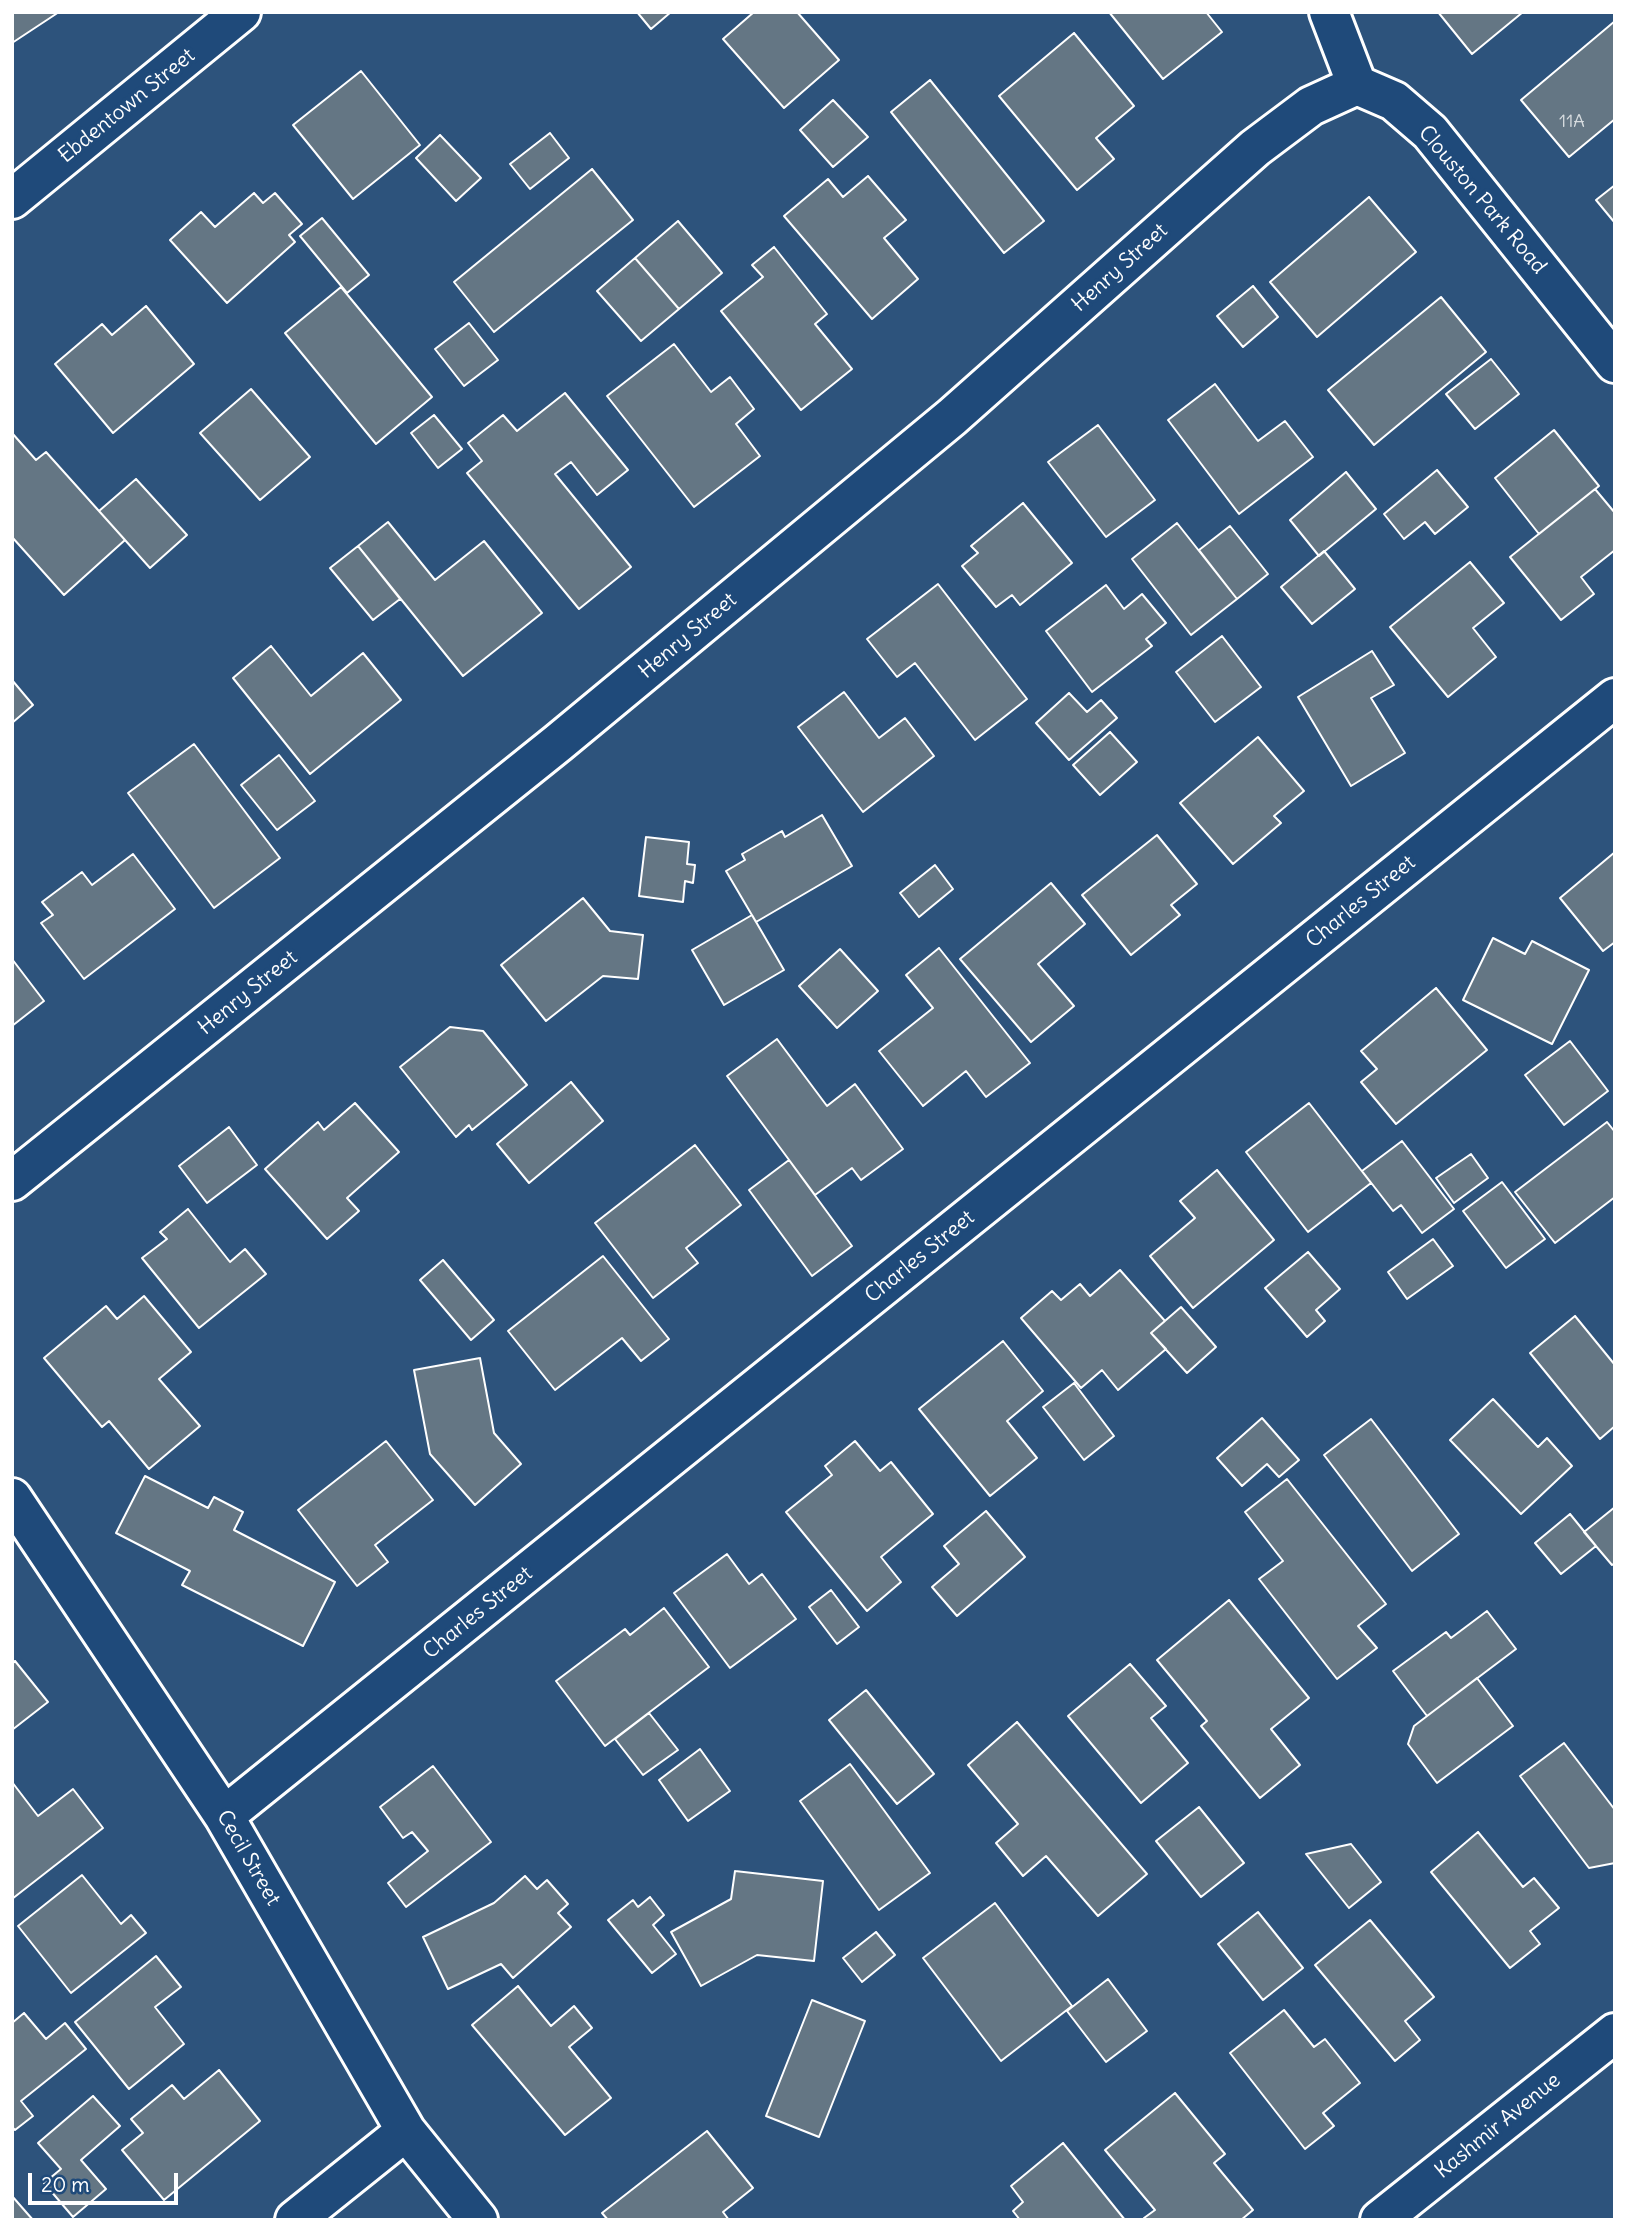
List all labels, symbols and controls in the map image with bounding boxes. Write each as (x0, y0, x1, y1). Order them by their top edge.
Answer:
street label: Ebdentown Street (54, 43, 200, 169)
house number: 11A (1559, 111, 1585, 133)
street label: Clouston Park Road (1413, 121, 1551, 279)
street label: Henry Street (1067, 219, 1173, 317)
street label: Henry Street (634, 588, 742, 684)
street label: Charles Street (1301, 850, 1421, 954)
street label: Henry Street (193, 945, 303, 1041)
street label: Charles Street (860, 1205, 980, 1309)
street label: Charles Street (418, 1561, 538, 1665)
street label: Cecil Street (211, 1806, 285, 1910)
street label: Kashmir Avenue (1430, 2068, 1566, 2184)
scale bar (32, 2158, 182, 2202)
text: 20 m (41, 2171, 90, 2198)

